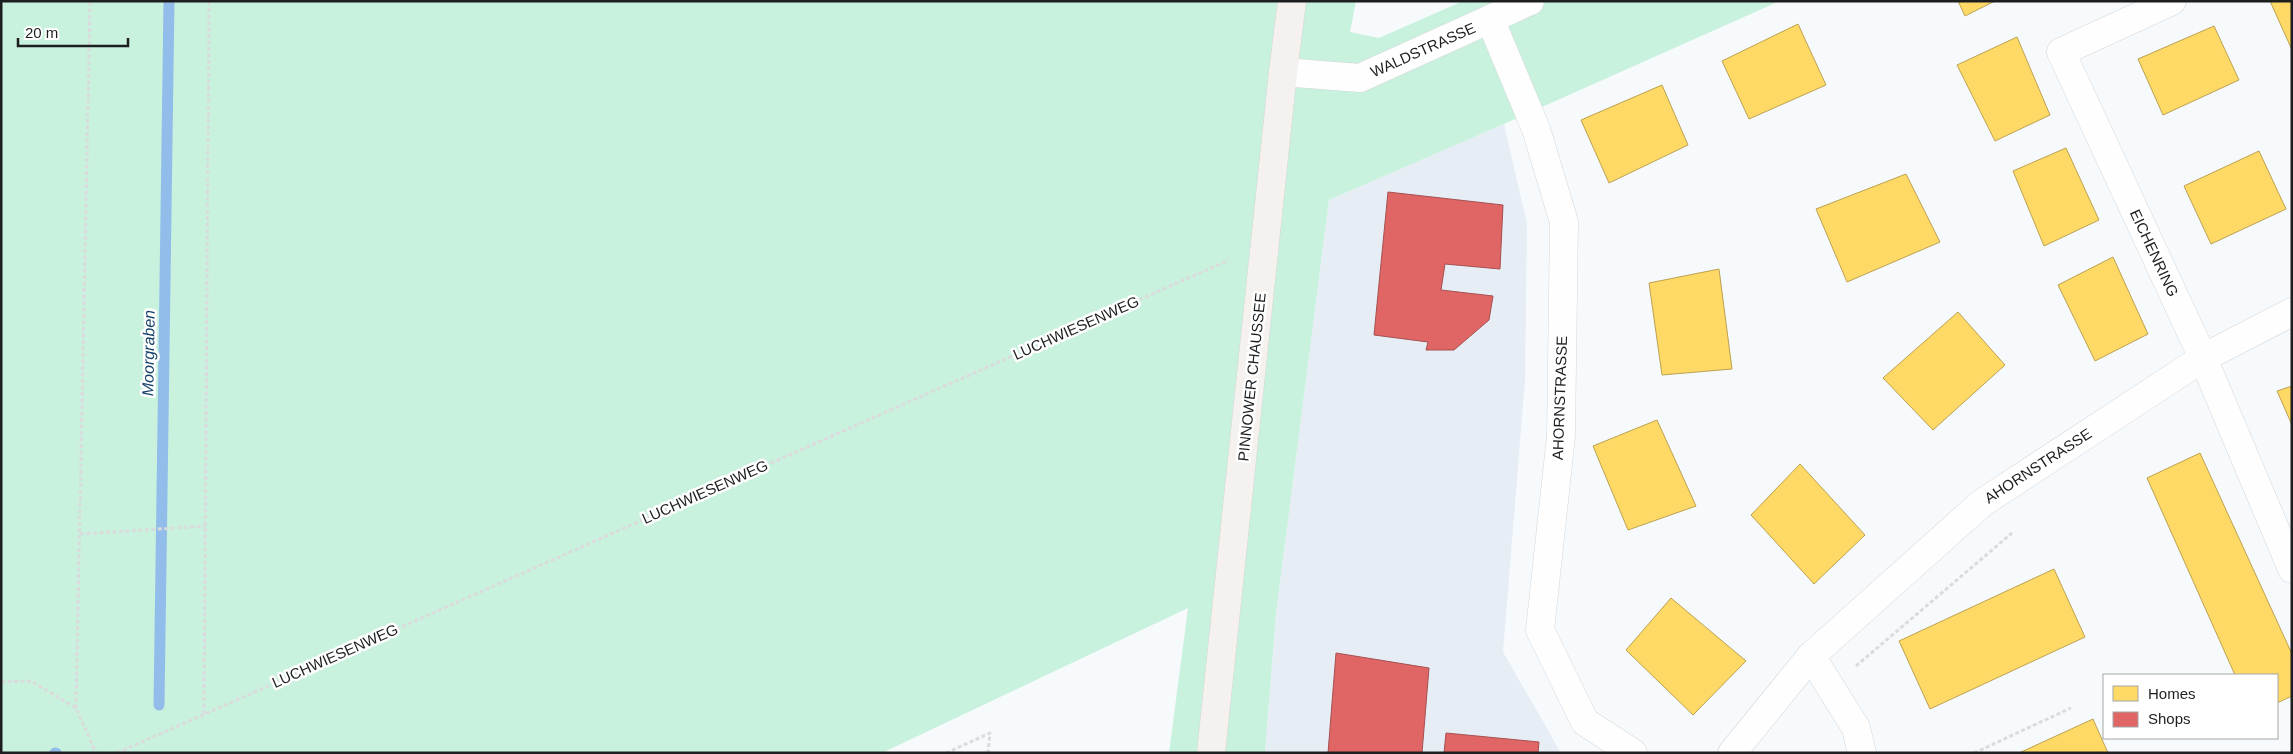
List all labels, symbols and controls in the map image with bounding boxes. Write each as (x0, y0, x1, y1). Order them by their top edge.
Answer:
scale bar (18, 15, 128, 47)
street label: WALDSTRASSE (1368, 19, 1478, 80)
text: 20 m (25, 24, 58, 41)
street label: EICHENRING (2127, 207, 2182, 299)
street label: LUCHWIESENWEG (1010, 292, 1141, 363)
street label: PINNOWER CHAUSSEE (1234, 292, 1269, 462)
water label: Moorgraben (139, 310, 158, 396)
street label: AHORNSTRASSE (1549, 336, 1570, 460)
street label: AHORNSTRASSE (1981, 425, 2094, 507)
street label: LUCHWIESENWEG (639, 456, 770, 527)
street label: LUCHWIESENWEG (269, 620, 400, 691)
legend (2103, 674, 2278, 739)
text: Homes (2148, 685, 2196, 702)
text: Shops (2148, 710, 2191, 727)

